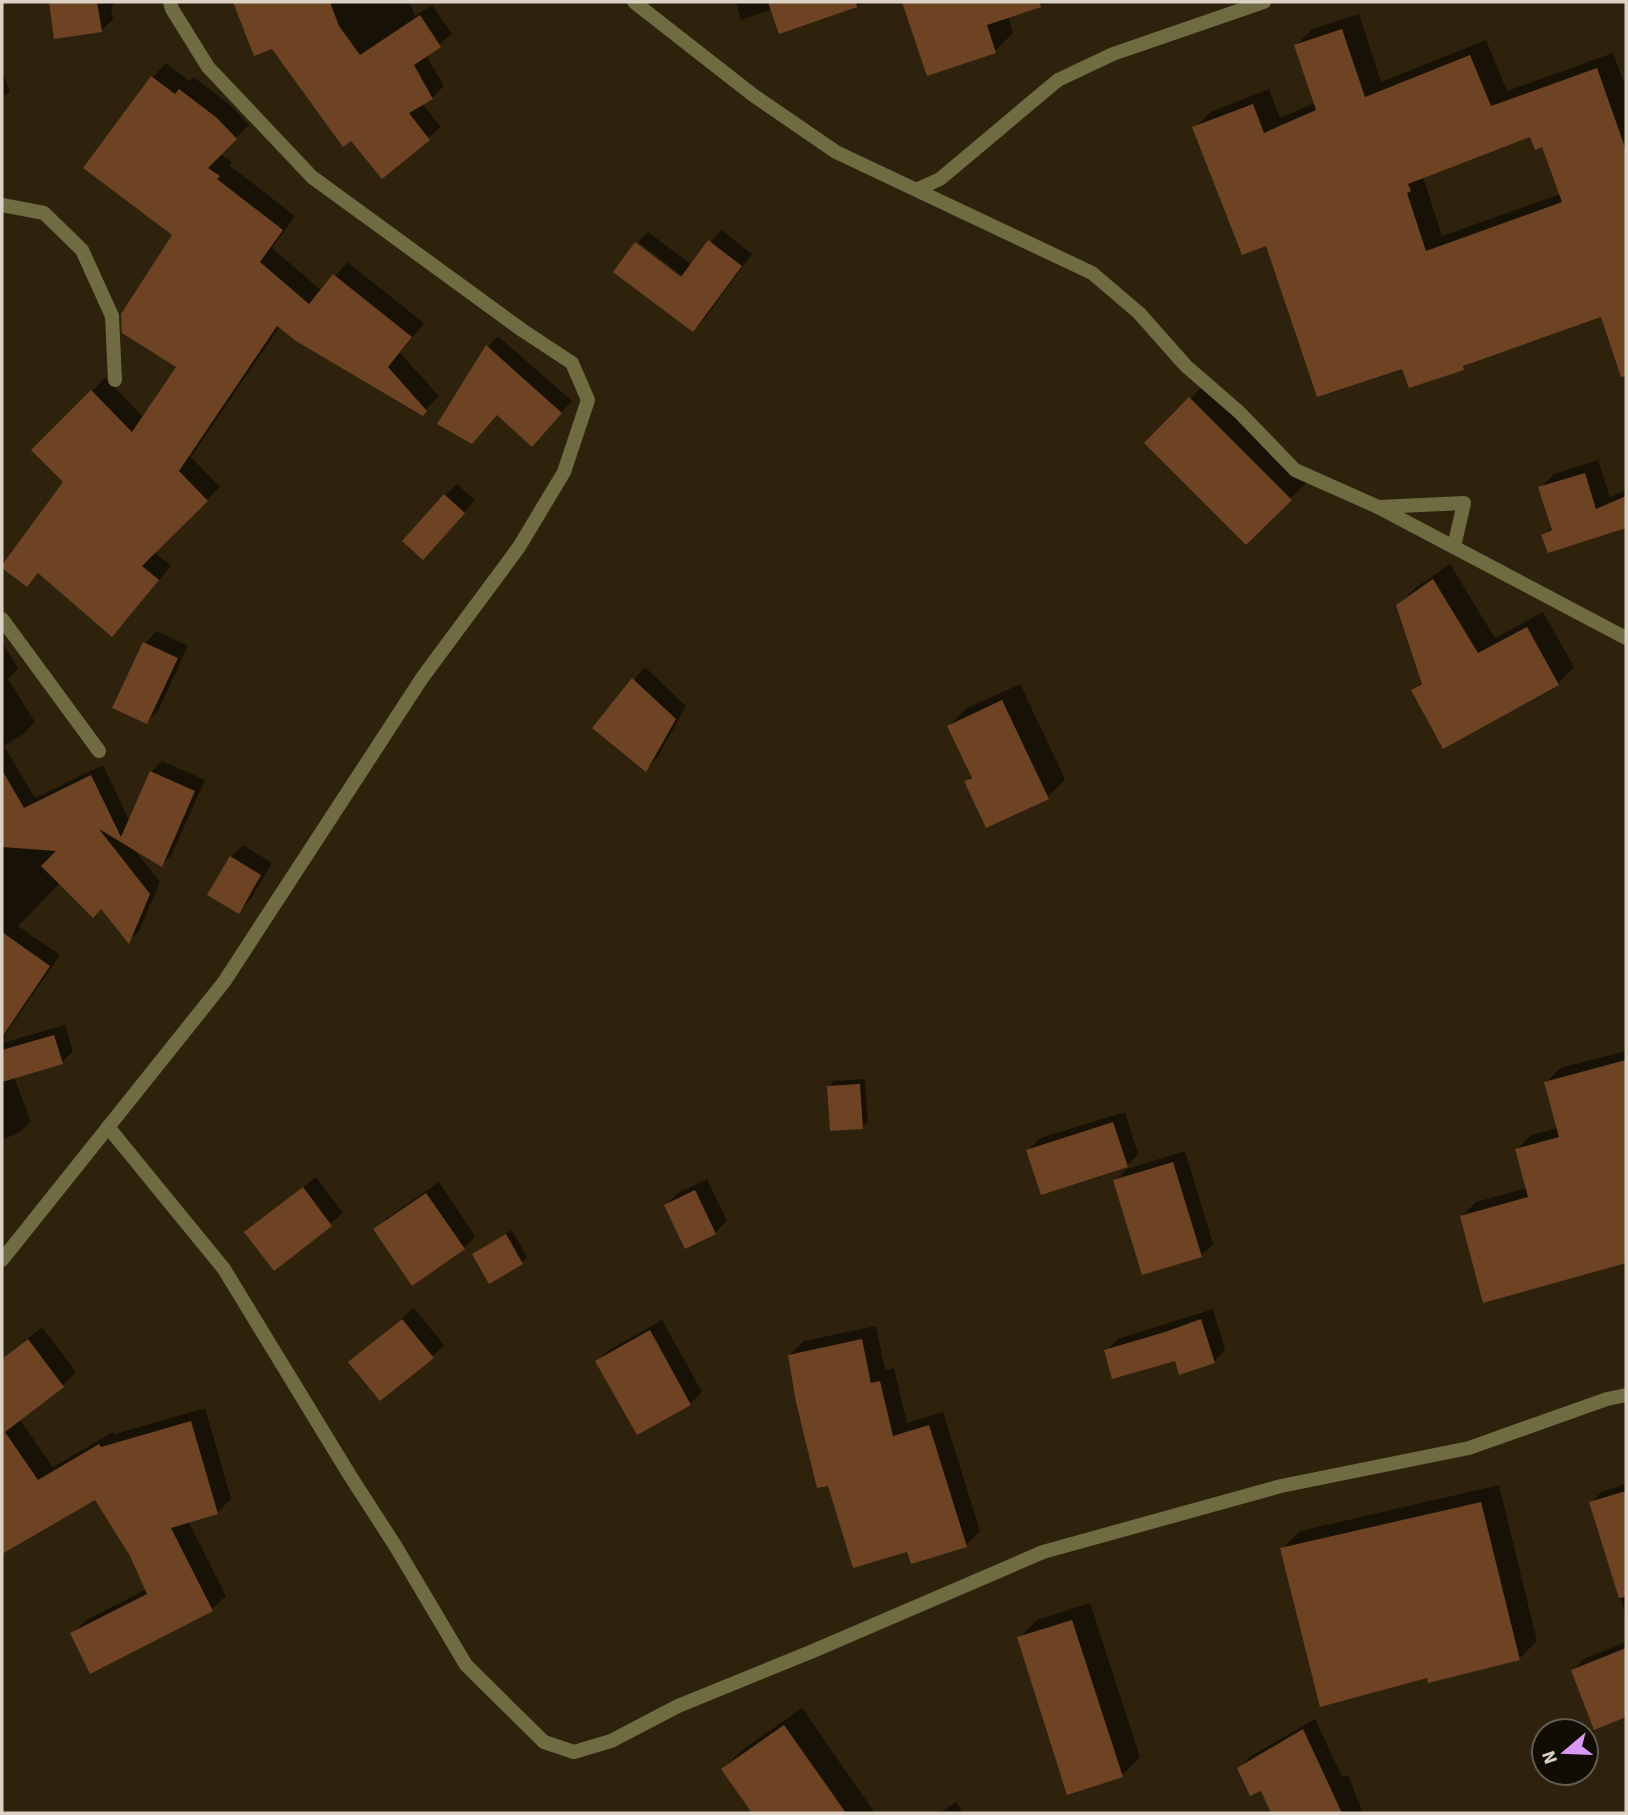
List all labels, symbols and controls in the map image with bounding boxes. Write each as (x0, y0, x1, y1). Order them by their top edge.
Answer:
north arrow (1530, 1717, 1600, 1787)
text: N (1536, 1747, 1565, 1767)

